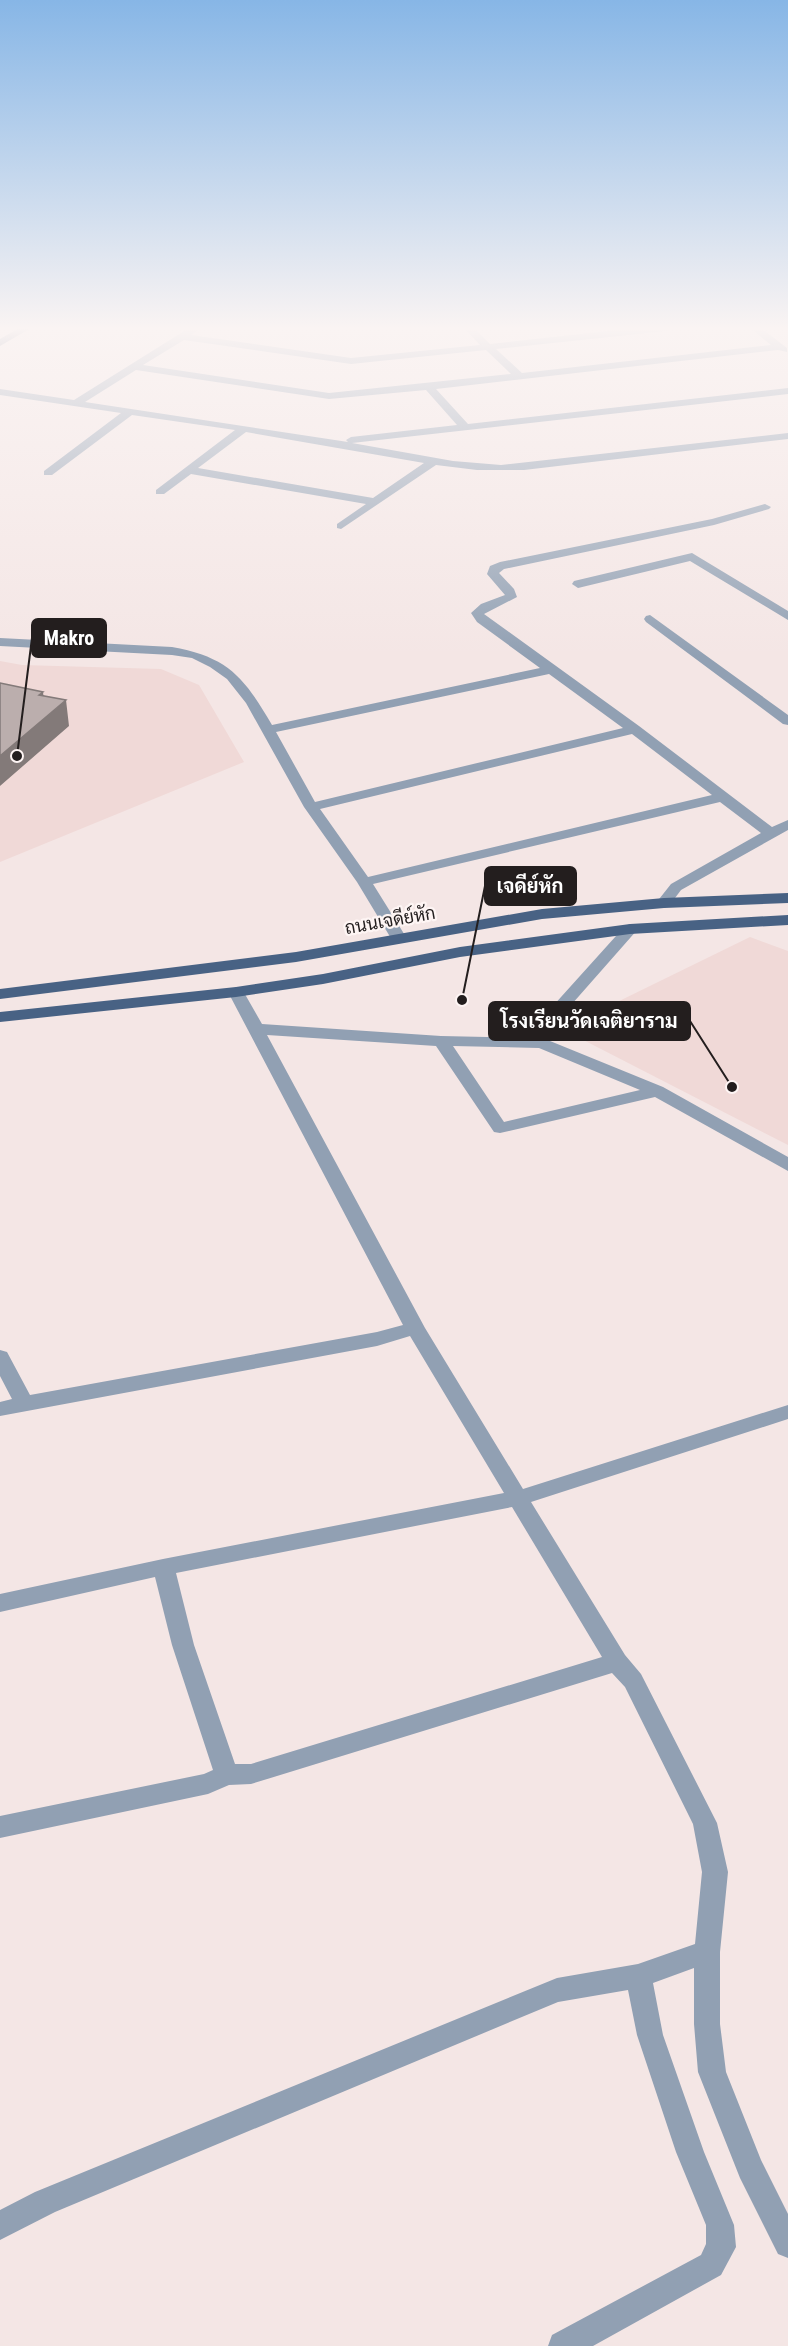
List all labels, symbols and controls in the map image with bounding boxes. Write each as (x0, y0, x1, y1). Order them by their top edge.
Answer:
callout: Makro (32, 619, 106, 657)
text: Makro (44, 626, 94, 650)
callout: เจดีย์หัก (485, 867, 576, 905)
text: เจดีย์หัก (497, 873, 563, 898)
street label: ถนนเจดีย์หัก (343, 900, 437, 938)
callout: โรงเรียนวัดเจติยาราม (489, 1002, 690, 1040)
text: โรงเรียนวัดเจติยาราม (499, 1007, 678, 1033)

